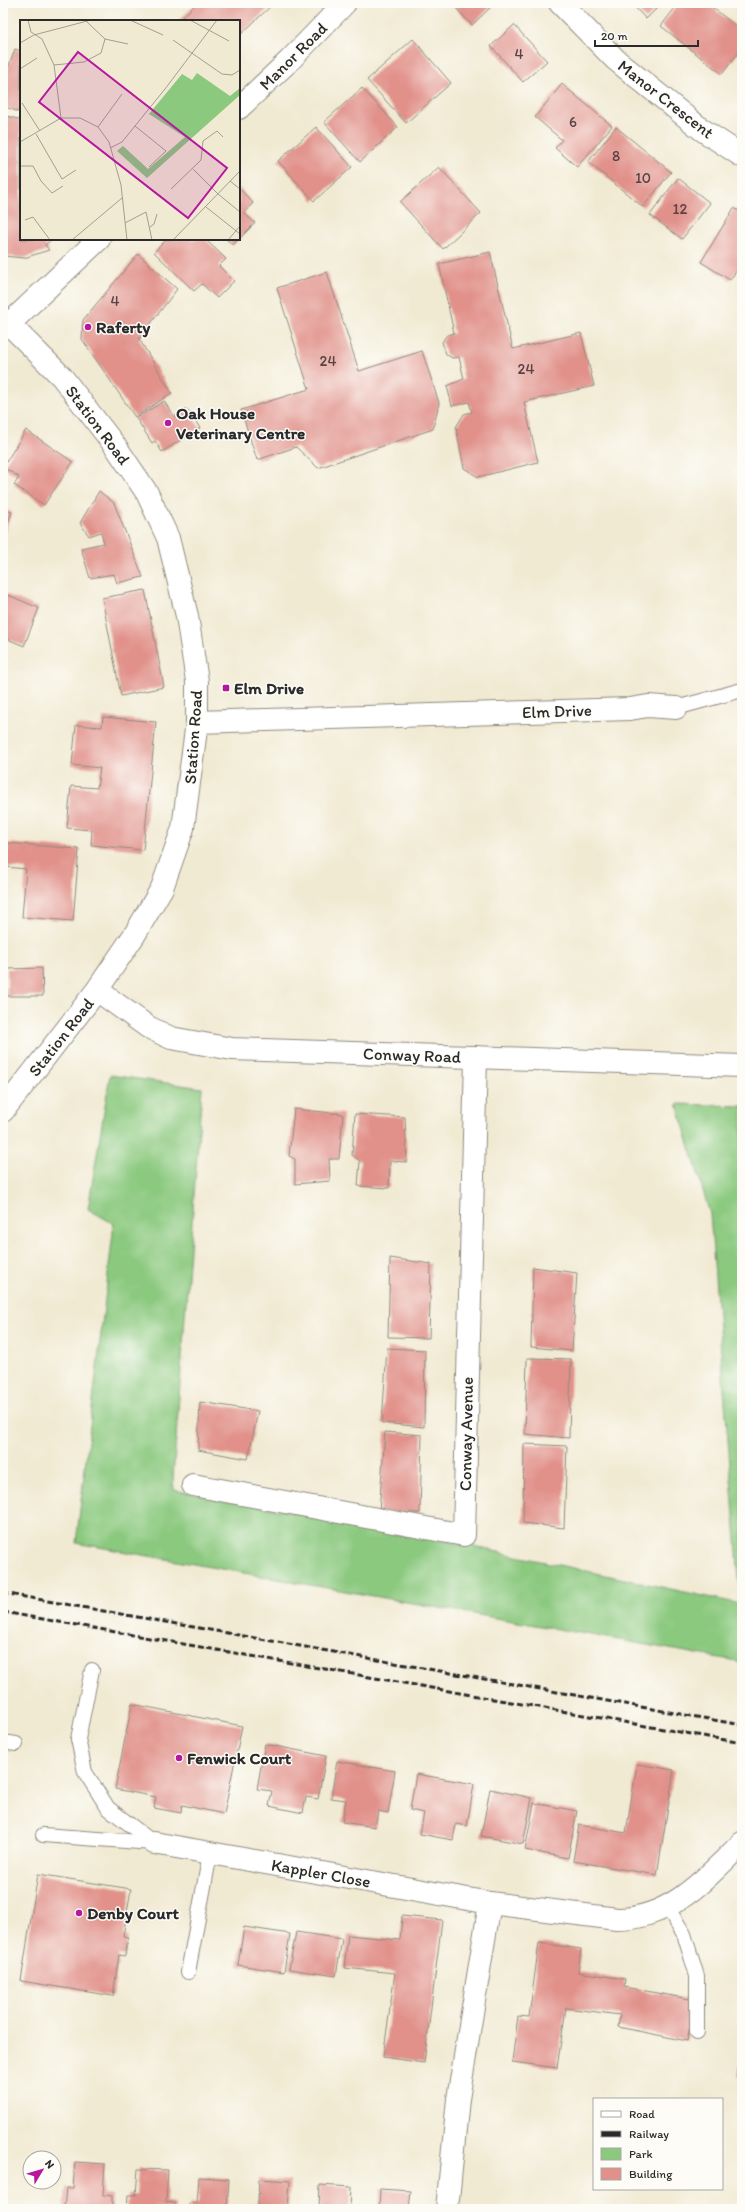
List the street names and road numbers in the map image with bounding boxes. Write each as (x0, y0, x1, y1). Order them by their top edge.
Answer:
street label: Manor Road (255, 17, 332, 94)
street label: Manor Crescent (614, 55, 718, 143)
street label: Station Road (62, 381, 135, 469)
street label: Station Road (180, 689, 206, 785)
street label: Elm Drive (522, 700, 592, 722)
street label: Station Road (24, 993, 98, 1080)
street label: Conway Road (363, 1043, 462, 1067)
street label: Conway Avenue (455, 1377, 477, 1491)
street label: Kappler Close (270, 1854, 372, 1892)

